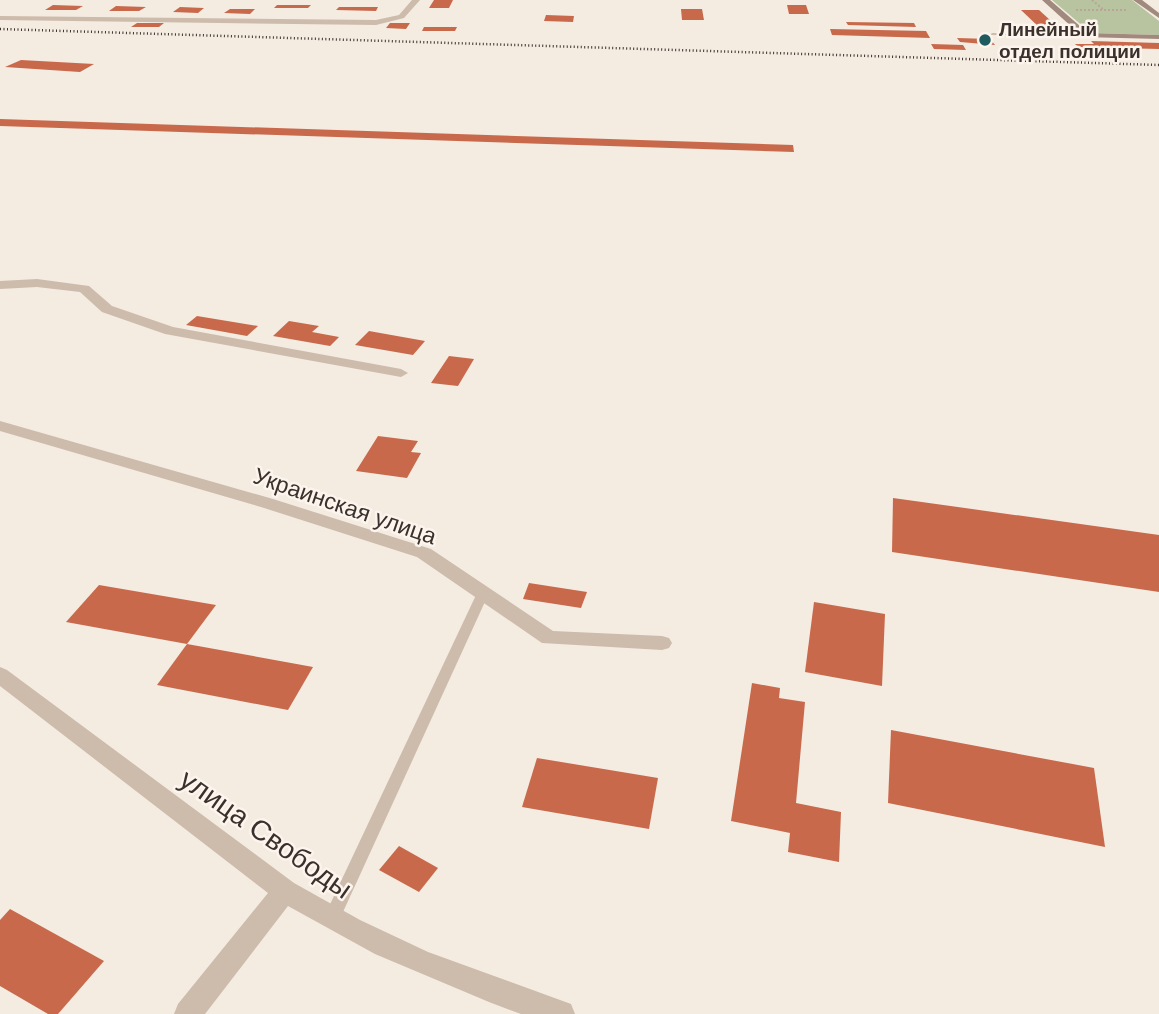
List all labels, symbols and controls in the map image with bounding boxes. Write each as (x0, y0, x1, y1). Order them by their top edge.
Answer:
place label: Линейный отдел полиции (999, 19, 1141, 62)
marker: Линейный отдел полиции (977, 32, 993, 48)
street label: Украинская улица (250, 462, 440, 550)
street label: улица Свободы (174, 763, 358, 905)

